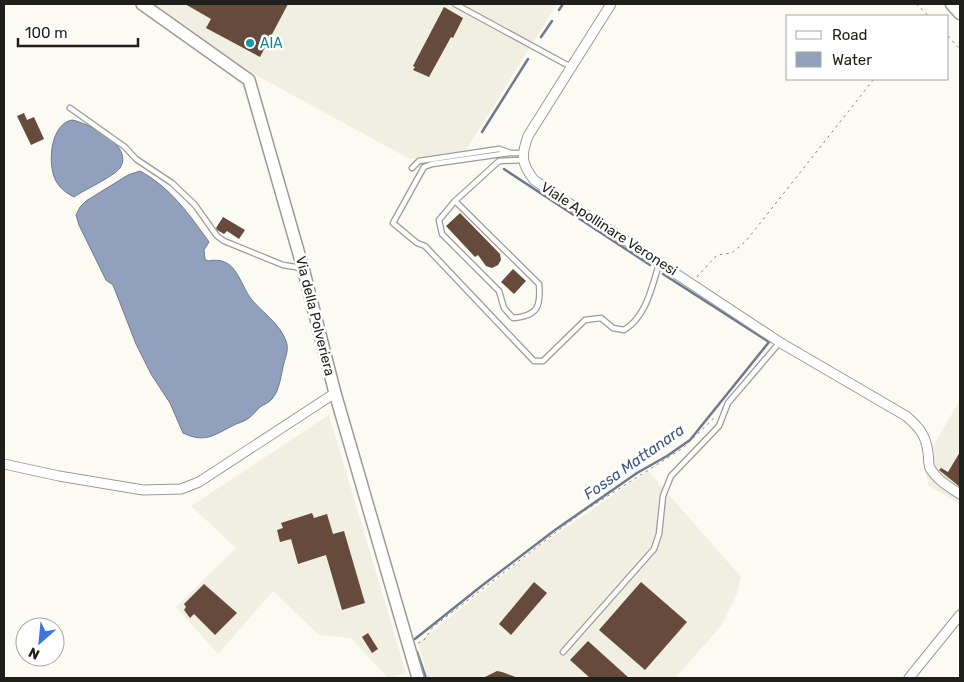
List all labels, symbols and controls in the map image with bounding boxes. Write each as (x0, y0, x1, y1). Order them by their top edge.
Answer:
scale bar (18, 15, 138, 47)
legend (786, 15, 949, 80)
text: 100 m (25, 24, 67, 42)
text: Road (832, 26, 868, 44)
place label: AIA (260, 35, 283, 52)
marker: AIA (244, 37, 256, 49)
text: Water (832, 51, 872, 69)
street label: Viale Apollinare Veronesi (538, 179, 680, 279)
street label: Via della Polveriera (292, 254, 338, 378)
water label: Fossa Mattanara (580, 421, 688, 503)
north arrow (15, 617, 65, 667)
text: N (26, 643, 43, 663)

